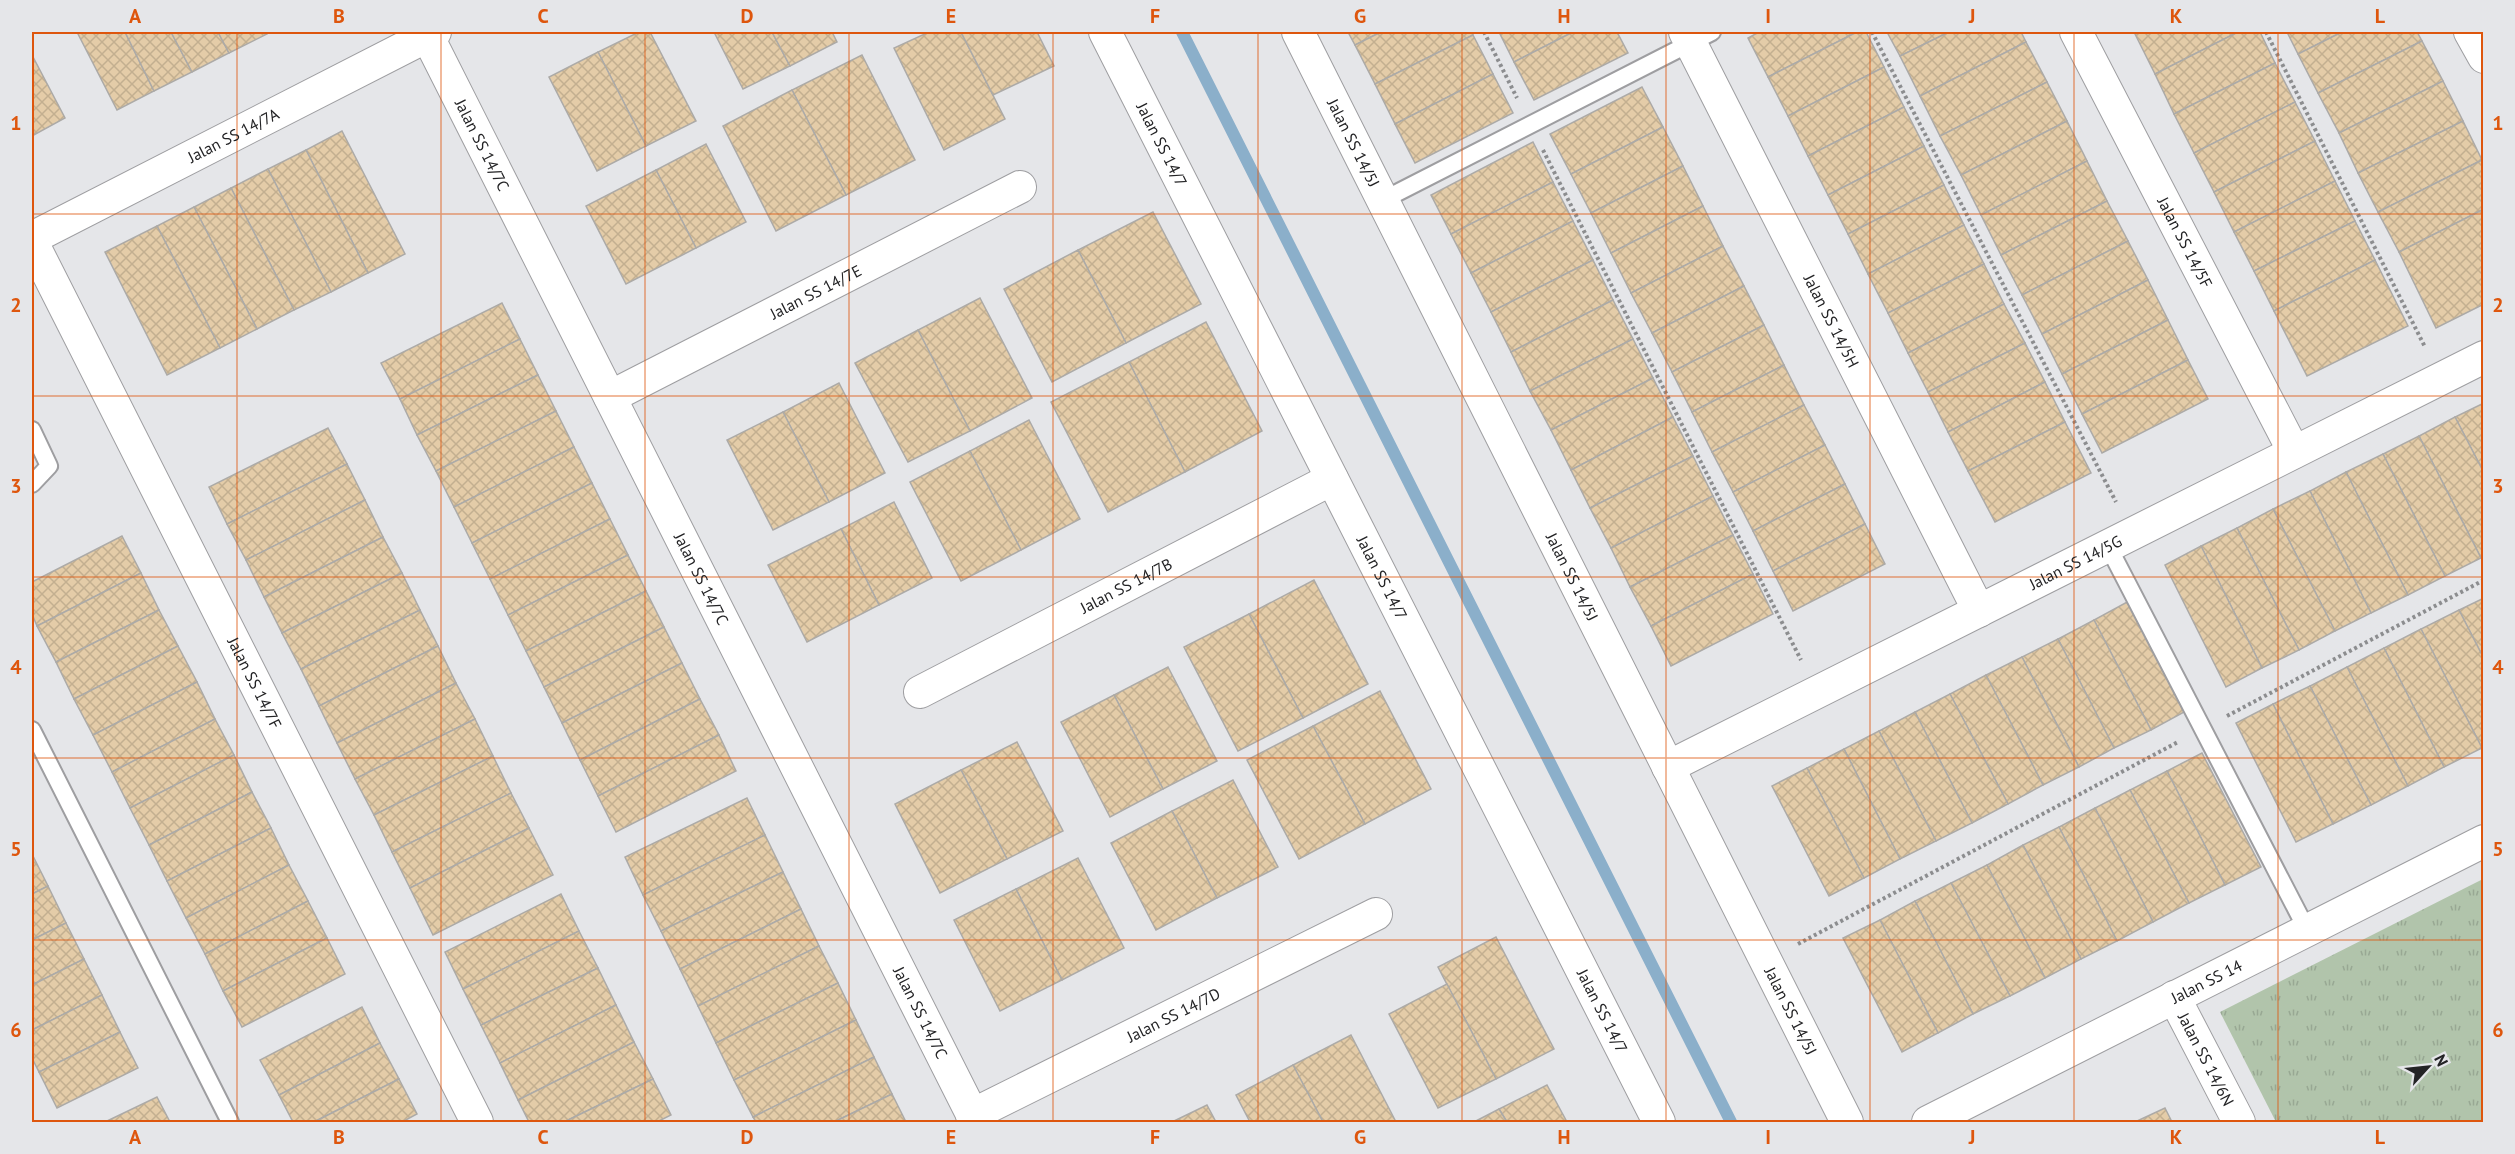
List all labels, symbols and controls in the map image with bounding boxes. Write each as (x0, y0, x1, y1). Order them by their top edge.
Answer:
text: A (129, 3, 142, 29)
text: B (333, 3, 345, 29)
text: C (537, 3, 549, 29)
text: D (741, 3, 754, 29)
text: E (946, 3, 956, 29)
text: F (1150, 3, 1160, 29)
text: G (1354, 3, 1366, 29)
text: H (1557, 3, 1571, 29)
text: I (1765, 3, 1771, 29)
text: J (1968, 3, 1975, 29)
text: K (2170, 3, 2183, 29)
text: L (2375, 3, 2386, 29)
street label: Jalan SS 14/5J (1323, 94, 1384, 190)
street label: Jalan SS 14/7C (450, 95, 514, 194)
street label: Jalan SS 14/7 (1132, 98, 1192, 190)
street label: Jalan SS 14/7A (183, 103, 283, 167)
text: 1 (10, 110, 22, 136)
text: 1 (2492, 110, 2504, 136)
street label: Jalan SS 14/5F (2153, 193, 2217, 291)
street label: Jalan SS 14/7E (766, 260, 865, 324)
street label: Jalan SS 14/5H (1799, 270, 1864, 371)
text: 2 (10, 292, 22, 318)
text: 2 (2492, 292, 2504, 318)
text: 3 (10, 473, 22, 499)
text: 3 (2492, 473, 2504, 499)
street label: Jalan SS 14/7C (670, 528, 733, 628)
street label: Jalan SS 14/5J (1541, 529, 1603, 624)
street label: Jalan SS 14/7 (1352, 531, 1412, 623)
street label: Jalan SS 14/5G (2025, 531, 2125, 594)
street label: Jalan SS 14/7B (1076, 553, 1175, 618)
street label: Jalan SS 14/7F (223, 633, 286, 732)
text: 4 (10, 654, 22, 680)
text: 4 (2492, 654, 2504, 680)
text: 5 (10, 836, 22, 862)
text: 5 (2492, 836, 2504, 862)
street label: Jalan SS 14 (2167, 955, 2246, 1008)
street label: Jalan SS 14/7C (889, 962, 952, 1062)
street label: Jalan SS 14/5J (1760, 963, 1822, 1058)
street label: Jalan SS 14/7 (1572, 965, 1632, 1056)
street label: Jalan SS 14/7D (1122, 983, 1224, 1047)
street label: Jalan SS 14/6N (2173, 1008, 2239, 1109)
text: 6 (10, 1017, 22, 1043)
text: 6 (2492, 1017, 2504, 1043)
north arrow (2398, 1037, 2458, 1097)
text: N (2430, 1051, 2453, 1069)
text: A (129, 1124, 142, 1150)
text: B (333, 1124, 345, 1150)
text: C (537, 1124, 549, 1150)
text: D (741, 1124, 754, 1150)
text: E (946, 1124, 956, 1150)
text: F (1150, 1124, 1160, 1150)
text: G (1354, 1124, 1366, 1150)
text: H (1557, 1124, 1571, 1150)
text: I (1765, 1124, 1771, 1150)
text: J (1968, 1124, 1975, 1150)
text: K (2170, 1124, 2183, 1150)
text: L (2375, 1124, 2386, 1150)

